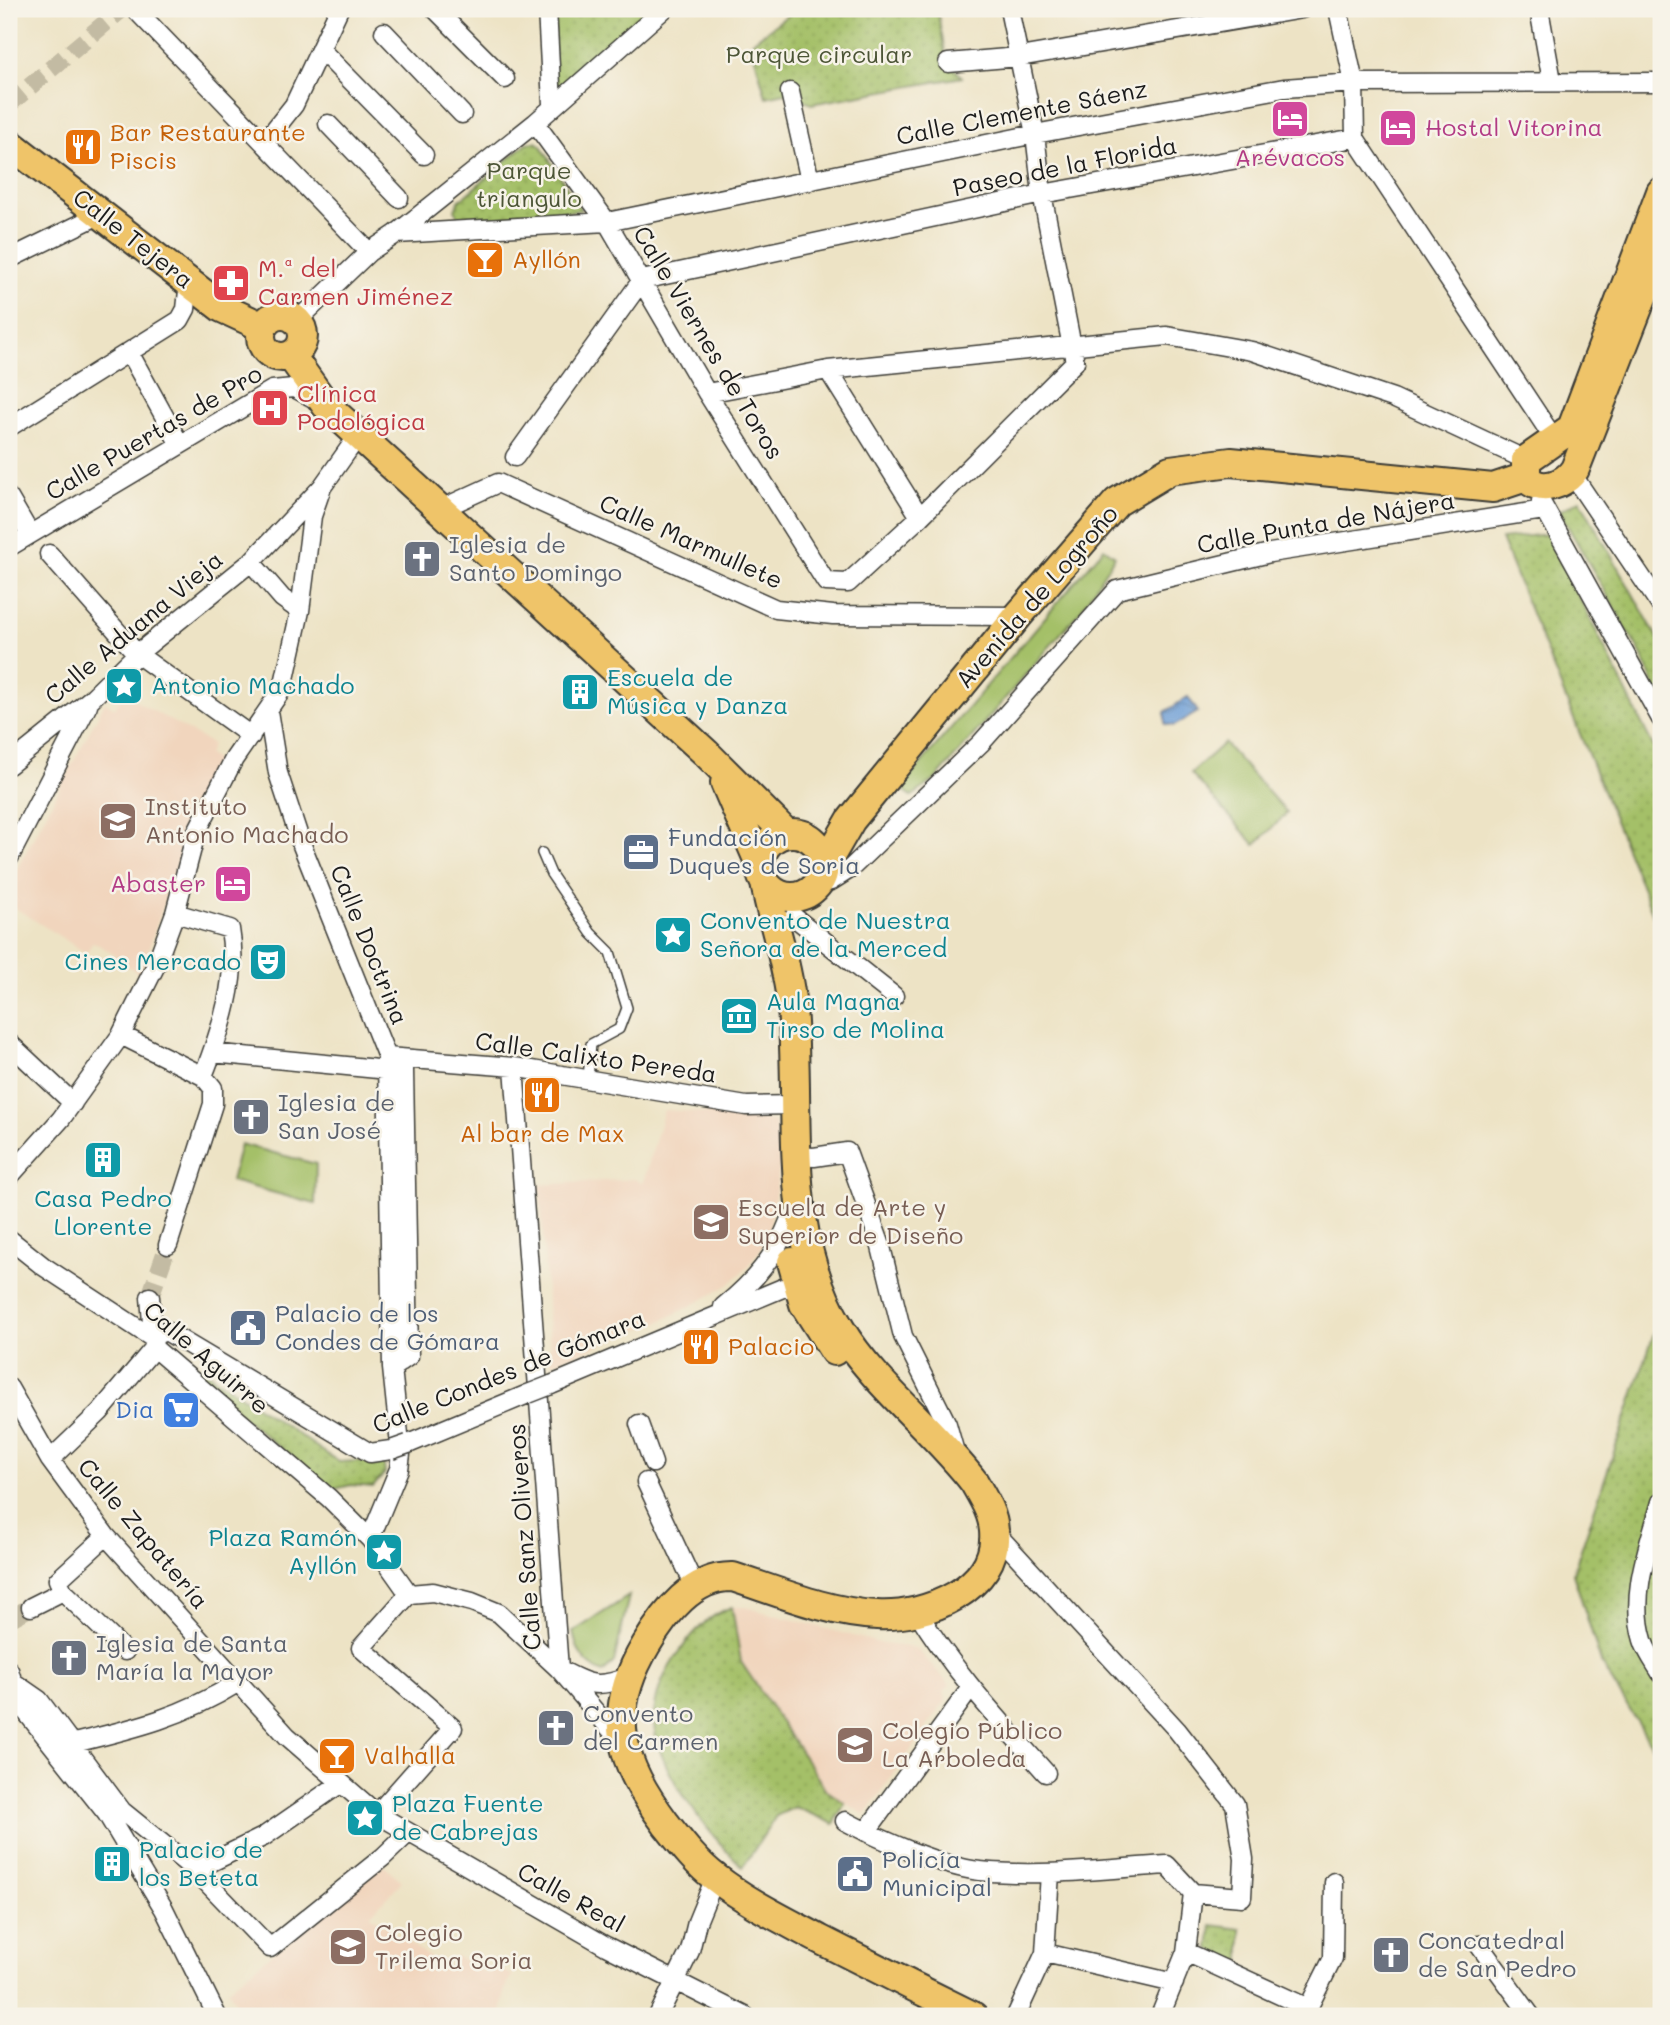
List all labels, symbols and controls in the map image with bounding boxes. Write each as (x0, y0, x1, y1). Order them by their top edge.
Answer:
park label: Parque circular (726, 38, 912, 69)
street label: Calle Clemente Sáenz (894, 72, 1150, 151)
hotel icon: Arévacos (1269, 98, 1311, 140)
hotel icon: Hostal Vitorina (1377, 107, 1419, 149)
place label: Hostal Vitorina (1425, 111, 1602, 142)
place label: Bar Restaurante Piscis (110, 116, 306, 175)
restaurant icon: Bar Restaurante Piscis (62, 126, 104, 168)
street label: Paseo de la Florida (950, 129, 1179, 202)
place label: Arévacos (1235, 141, 1345, 172)
park label: Parque triangulo (476, 154, 582, 213)
street label: Calle Tejera (67, 181, 201, 295)
street label: Calle Viernes de Toros (627, 220, 791, 465)
bar icon: Ayllón (464, 239, 506, 281)
place label: Ayllón (512, 243, 581, 274)
place label: M.ª del Carmen Jiménez (258, 252, 453, 311)
pharmacy icon: M.ª del Carmen Jiménez (210, 262, 252, 304)
street label: Calle Puertas de Pro (39, 357, 267, 506)
place label: Clínica Podológica (297, 377, 426, 436)
hospital icon: Clínica Podológica (249, 387, 291, 429)
street label: Calle Punta de Nájera (1194, 484, 1457, 559)
street label: Calle Marmullete (595, 486, 788, 595)
street label: Avenida de Logroño (948, 498, 1124, 694)
place label: Iglesia de Santo Domingo (449, 528, 622, 587)
church icon: Iglesia de Santo Domingo (401, 538, 443, 580)
street label: Calle Aduana Vieja (38, 543, 228, 710)
place label: Escuela de Música y Danza (607, 661, 788, 720)
place icon: Antonio Machado (103, 665, 145, 707)
place label: Antonio Machado (151, 669, 354, 700)
building icon: Escuela de Música y Danza (559, 671, 601, 713)
place label: Instituto Antonio Machado (145, 790, 348, 849)
school or university icon: Instituto Antonio Machado (97, 800, 139, 842)
place label: Fundación Duques de Soria (668, 821, 860, 880)
office icon: Fundación Duques de Soria (620, 831, 662, 873)
street label: Calle Doctrina (324, 860, 417, 1029)
hotel icon: Abaster (212, 863, 254, 905)
place label: Abaster (110, 867, 206, 898)
place label: Convento de Nuestra Señora de la Merced (700, 904, 951, 963)
place icon: Convento de Nuestra Señora de la Merced (652, 914, 694, 956)
theatre icon: Cines Mercado (247, 941, 289, 983)
place label: Cines Mercado (64, 945, 241, 976)
place label: Aula Magna Tirso de Molina (766, 985, 945, 1044)
museum icon: Aula Magna Tirso de Molina (718, 995, 760, 1037)
street label: Calle Calixto Pereda (474, 1024, 719, 1089)
restaurant icon: Al bar de Max (521, 1074, 563, 1116)
place label: Iglesia de San José (278, 1086, 395, 1145)
church icon: Iglesia de San José (230, 1096, 272, 1138)
place label: Al bar de Max (460, 1117, 624, 1148)
building icon: Casa Pedro Llorente (82, 1139, 124, 1181)
place label: Casa Pedro Llorente (34, 1182, 172, 1241)
place label: Escuela de Arte y Superior de Diseño (738, 1191, 963, 1250)
school or university icon: Escuela de Arte y Superior de Diseño (690, 1201, 732, 1243)
street label: Calle Aguirre (138, 1294, 276, 1420)
place label: Palacio de los Condes de Gómara (275, 1297, 500, 1356)
street label: Calle Condes de Gómara (367, 1302, 649, 1440)
public building icon: Palacio de los Condes de Gómara (227, 1307, 269, 1349)
restaurant icon: Palacio (680, 1326, 722, 1368)
place label: Palacio (728, 1330, 814, 1361)
supermarket icon: Dia (160, 1389, 202, 1431)
place label: Dia (115, 1393, 154, 1424)
street label: Calle Sanz Oliveros (500, 1423, 547, 1652)
street label: Calle Zapatería (72, 1451, 216, 1615)
place label: Plaza Ramón Ayllón (208, 1521, 357, 1580)
place icon: Plaza Ramón Ayllón (363, 1531, 405, 1573)
place label: Iglesia de Santa María la Mayor (96, 1627, 288, 1686)
church icon: Iglesia de Santa María la Mayor (48, 1637, 90, 1679)
place label: Convento del Carmen (583, 1697, 718, 1756)
church icon: Convento del Carmen (535, 1707, 577, 1749)
place label: Colegio Público La Arboleda (882, 1714, 1062, 1773)
school or university icon: Colegio Público La Arboleda (834, 1724, 876, 1766)
bar icon: Valhalla (316, 1735, 358, 1777)
place label: Valhalla (364, 1739, 456, 1770)
place label: Plaza Fuente de Cabrejas (392, 1787, 544, 1846)
place icon: Plaza Fuente de Cabrejas (344, 1797, 386, 1839)
place label: Palacio de los Beteta (139, 1833, 263, 1892)
building icon: Palacio de los Beteta (91, 1843, 133, 1885)
place label: Policía Municipal (882, 1843, 992, 1902)
public building icon: Policía Municipal (834, 1853, 876, 1895)
street label: Calle Real (513, 1855, 631, 1939)
place label: Colegio Trilema Soria (375, 1916, 533, 1975)
place label: Concatedral de San Pedro (1418, 1924, 1576, 1983)
school or university icon: Colegio Trilema Soria (327, 1926, 369, 1968)
church icon: Concatedral de San Pedro (1370, 1934, 1412, 1976)

